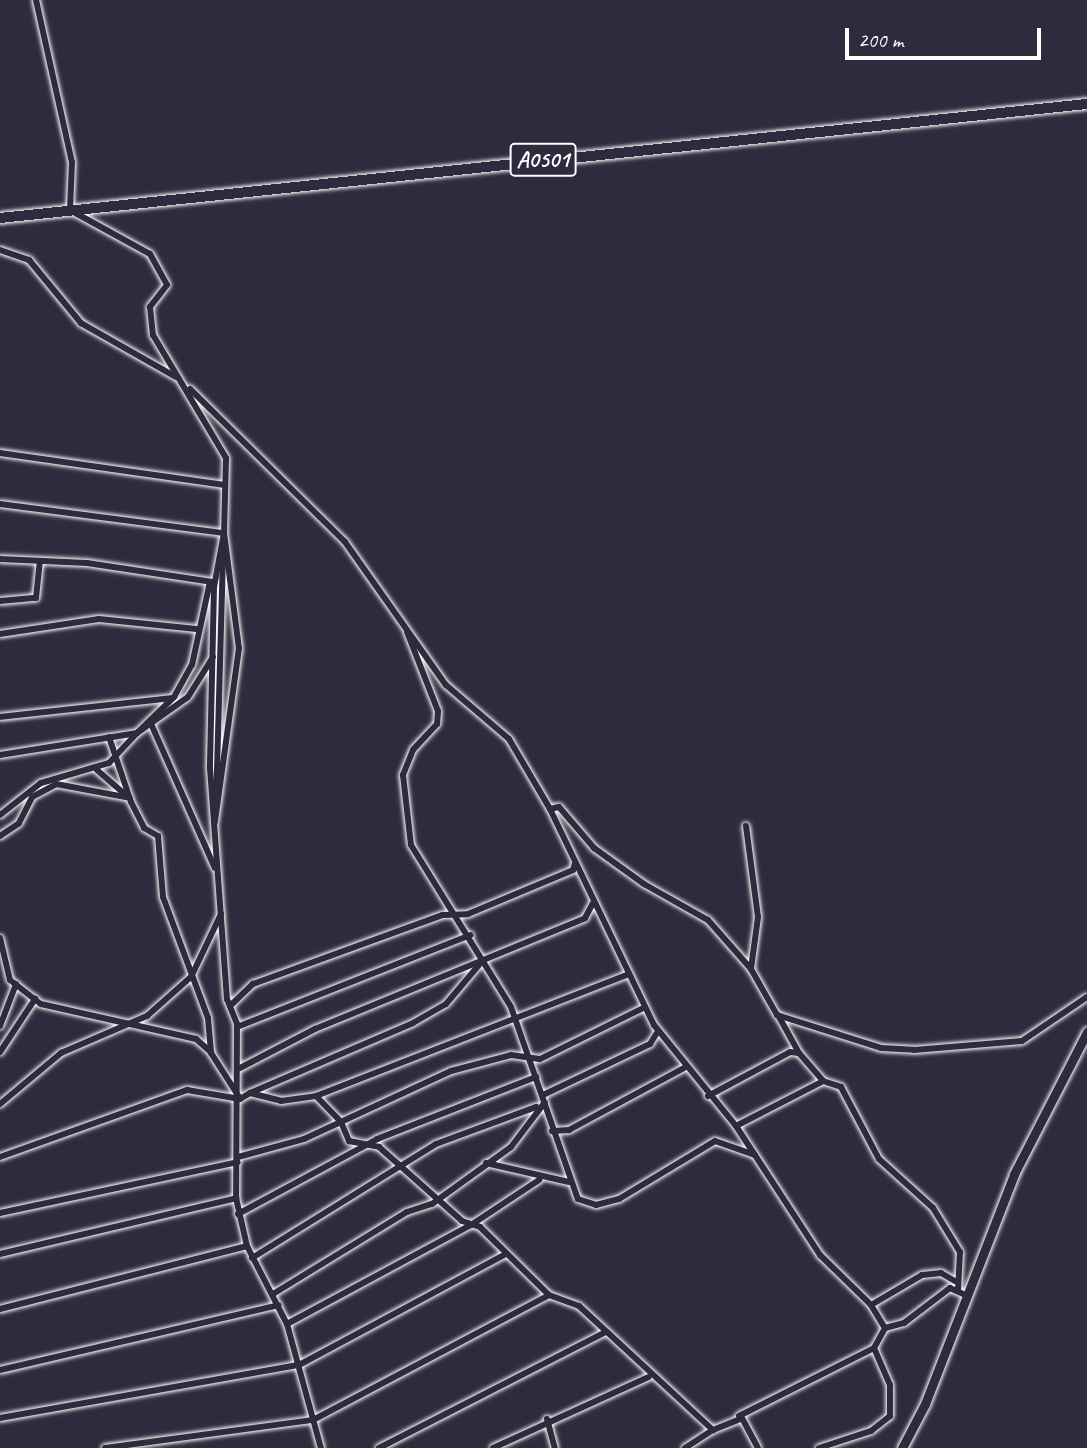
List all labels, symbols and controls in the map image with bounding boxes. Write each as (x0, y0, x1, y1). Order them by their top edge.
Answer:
scale bar (849, 14, 1045, 58)
text: 200 m (858, 27, 903, 53)
road number: A0501 (508, 140, 578, 180)

